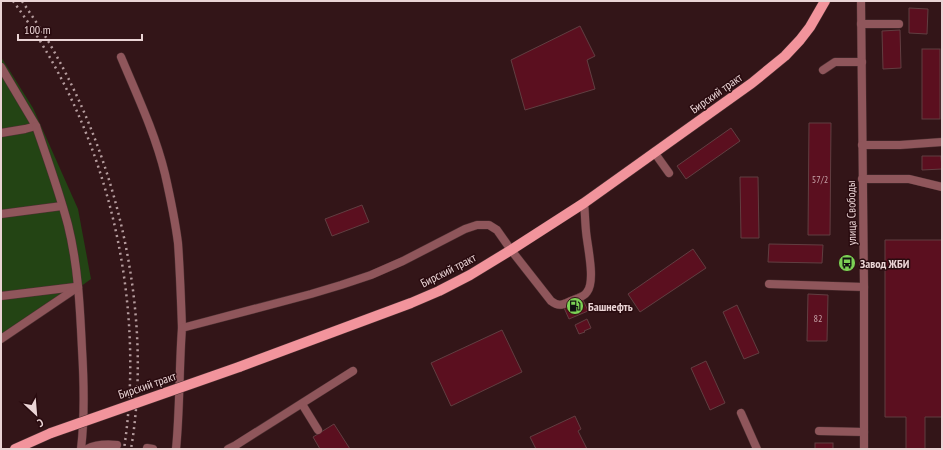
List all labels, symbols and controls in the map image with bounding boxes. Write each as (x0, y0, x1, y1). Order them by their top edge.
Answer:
scale bar (18, 16, 142, 42)
text: 100 m (24, 22, 51, 37)
street label: Бирский тракт (687, 70, 745, 116)
house number: 57/2 (812, 173, 828, 186)
street label: улица Свободы (843, 180, 859, 246)
street label: Бирский тракт (418, 250, 478, 290)
bus stop icon: Завод ЖБИ (837, 253, 857, 273)
place label: Завод ЖБИ (860, 256, 910, 271)
fuel station icon: Башнефть (565, 296, 585, 316)
place label: Башнефть (588, 299, 633, 314)
house number: 82 (814, 312, 823, 325)
street label: Бирский тракт (116, 368, 178, 402)
north arrow (16, 394, 56, 434)
text: С (35, 416, 46, 430)

